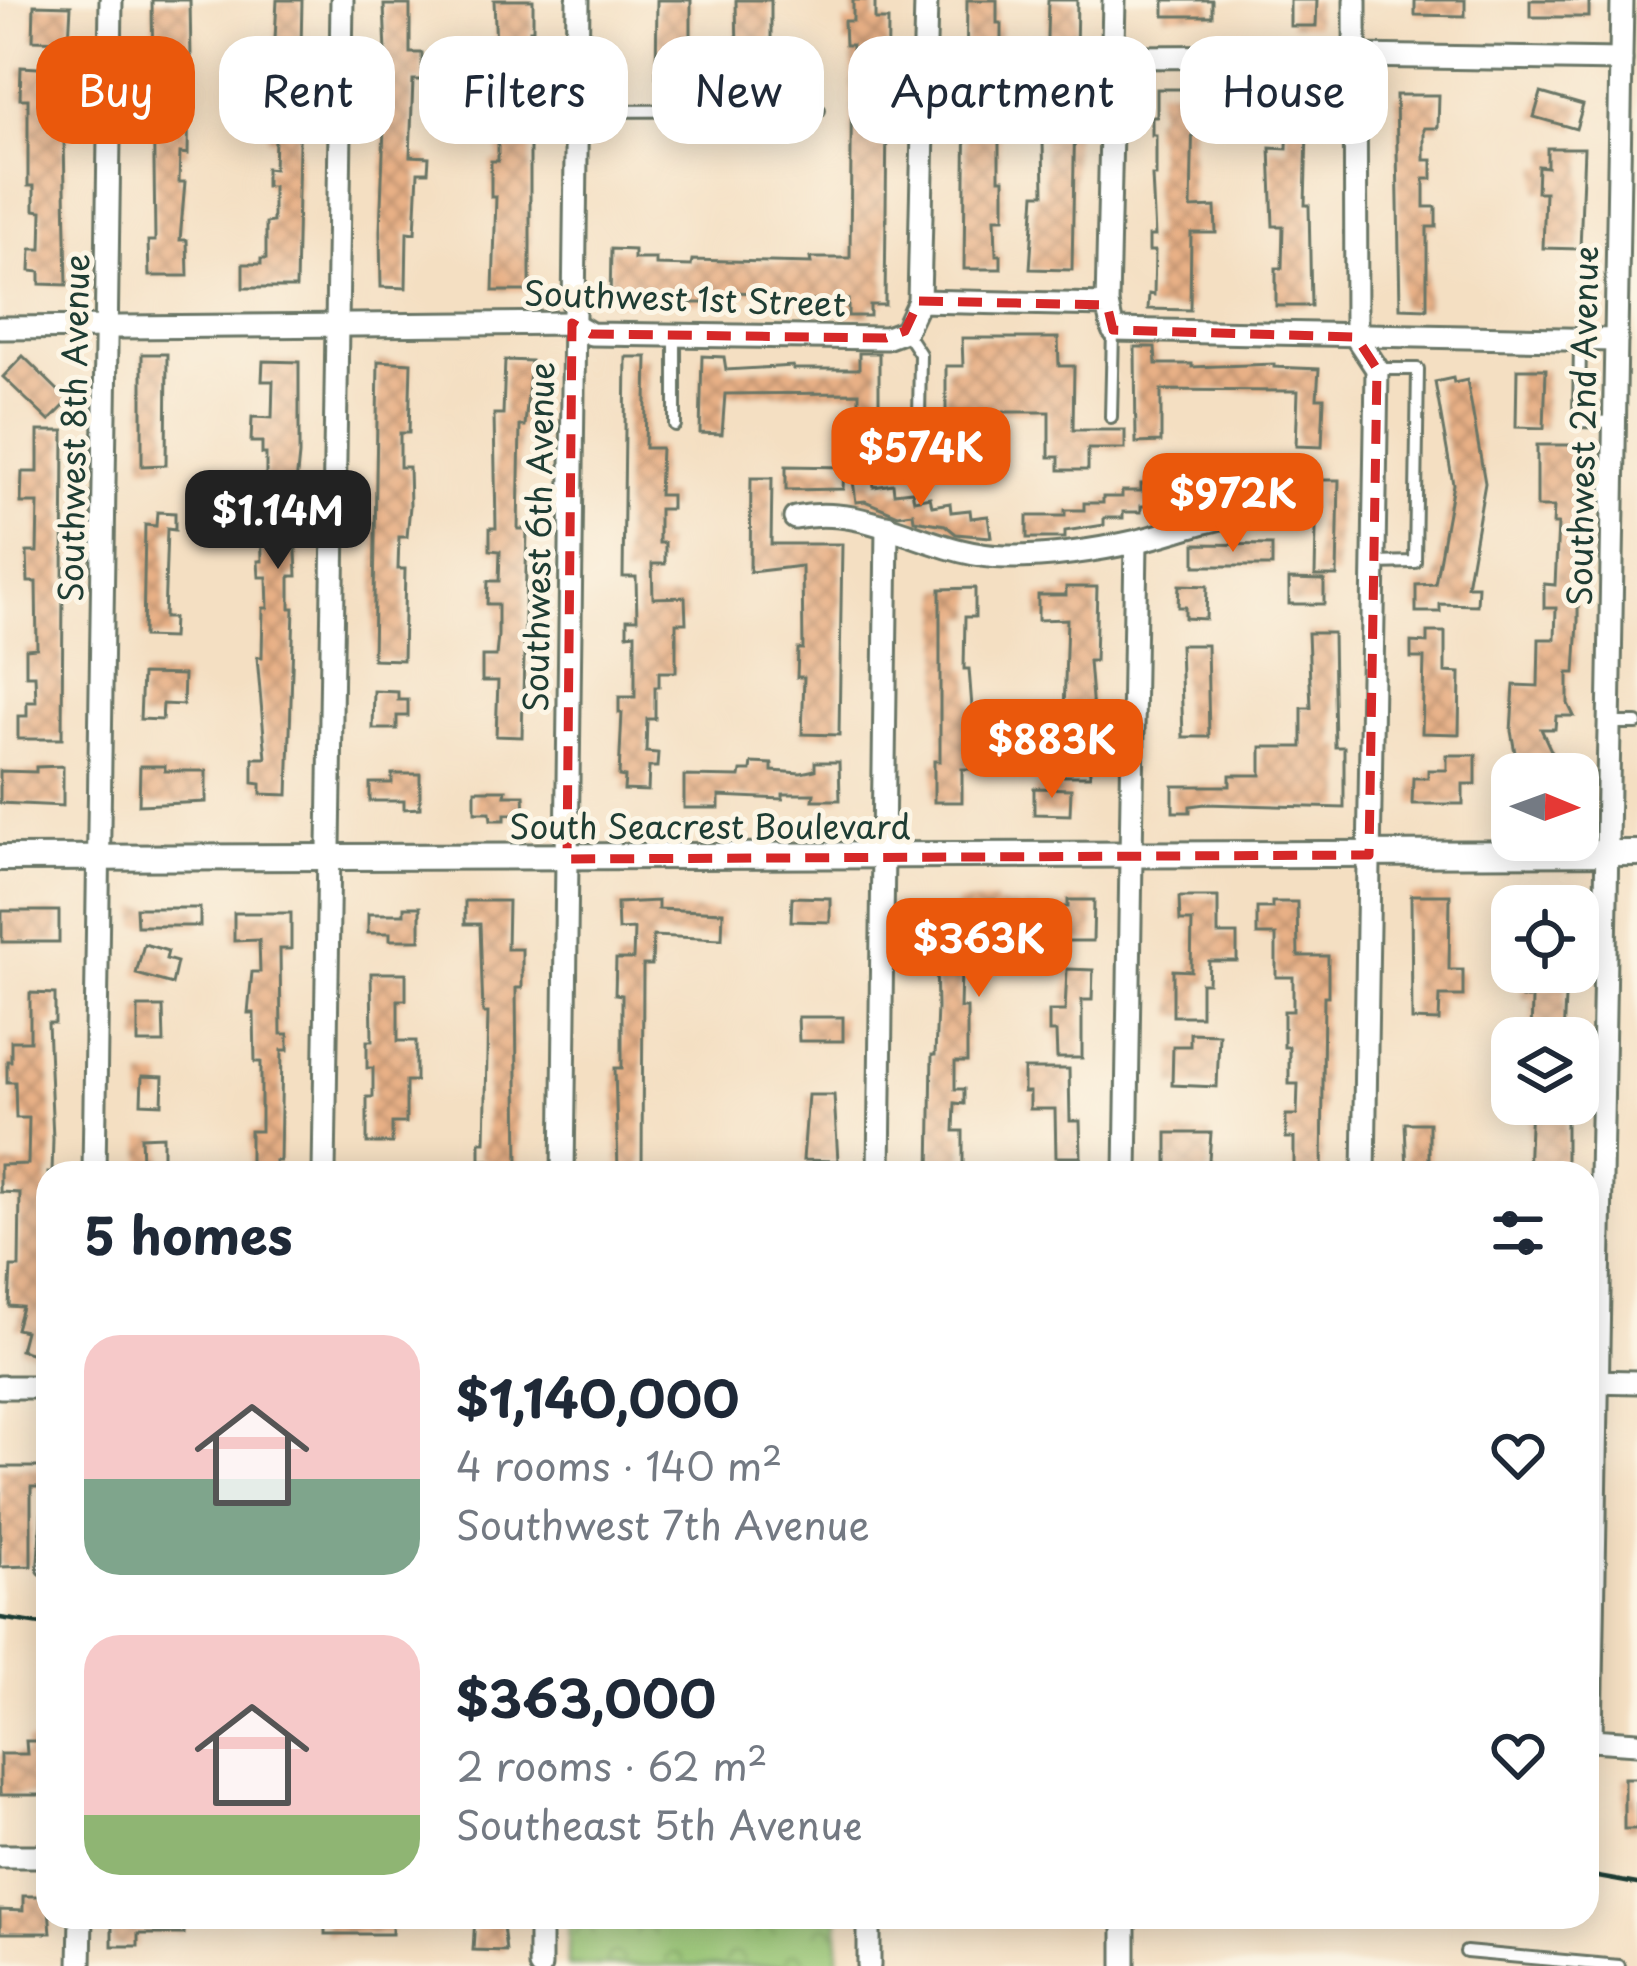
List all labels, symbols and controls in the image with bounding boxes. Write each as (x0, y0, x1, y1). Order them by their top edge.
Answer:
chip: Buy (36, 36, 195, 144)
chip: Rent (219, 36, 395, 144)
chip: Filters (419, 36, 628, 144)
chip: New (652, 36, 824, 144)
chip: Apartment (848, 36, 1156, 144)
chip: House (1180, 36, 1388, 144)
street label: Southwest 2nd Avenue (1553, 245, 1609, 607)
street label: Southwest 8th Avenue (44, 253, 100, 603)
street label: Southwest 1st Street (523, 266, 847, 328)
street label: Southwest 6th Avenue (509, 361, 565, 713)
pin: $574K (837, 407, 1005, 509)
text: $574K (858, 416, 984, 475)
pin: $972K (1149, 453, 1317, 555)
text: $972K (1169, 462, 1297, 521)
pin: $1.14M (180, 470, 376, 572)
text: $1.14M (212, 479, 344, 538)
pin: $883K (968, 699, 1136, 801)
text: $883K (988, 708, 1116, 767)
north arrow (1491, 753, 1599, 861)
map controls (1491, 753, 1599, 1125)
street label: South Seacrest Boulevard (509, 800, 911, 850)
button: locate (1491, 885, 1599, 993)
pin: $363K (895, 898, 1063, 1000)
text: $363K (913, 907, 1045, 966)
button: layers (1491, 1017, 1599, 1125)
text: 5 homes (84, 1195, 293, 1272)
icon: filters (1485, 1200, 1551, 1266)
text: $1,140,000 (456, 1358, 739, 1435)
icon: home (180, 1383, 324, 1527)
icon: heart (1485, 1422, 1551, 1488)
text: 4 rooms · 140 m² (456, 1435, 782, 1494)
text: Southwest 7th Avenue (456, 1494, 870, 1553)
text: $363,000 (456, 1658, 716, 1735)
icon: home (180, 1683, 324, 1827)
icon: heart (1485, 1722, 1551, 1788)
text: 2 rooms · 62 m² (456, 1735, 768, 1794)
text: Southeast 5th Avenue (456, 1794, 863, 1853)

